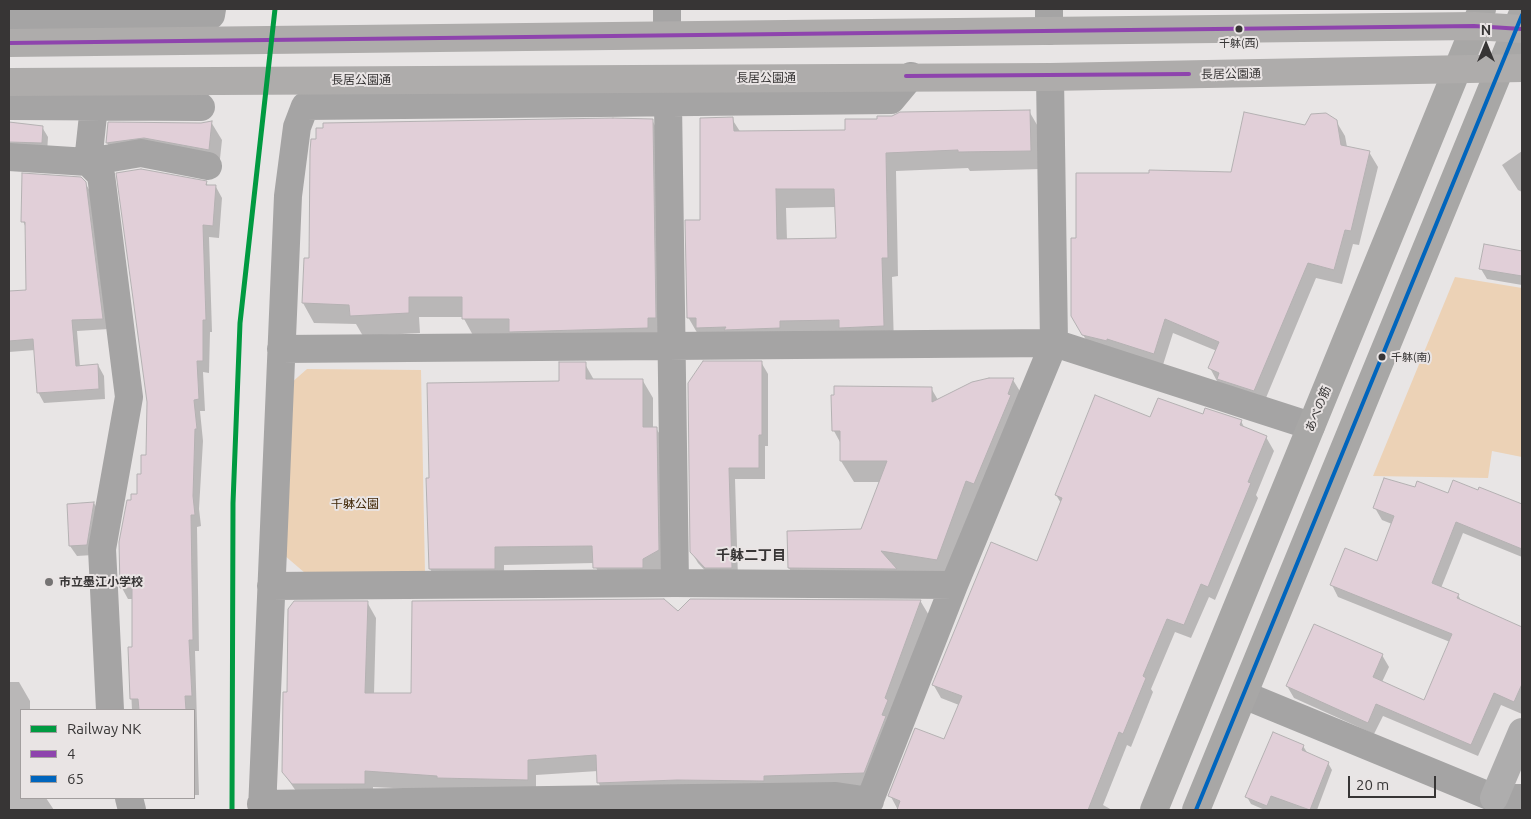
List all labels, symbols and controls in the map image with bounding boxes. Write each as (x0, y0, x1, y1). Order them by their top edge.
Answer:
north arrow (1461, 20, 1511, 70)
text: N (1481, 22, 1491, 38)
marker: 千躰(西) (1234, 24, 1244, 34)
place label: 千躰(西) (1219, 36, 1259, 50)
street label: 長居公園通 (1201, 66, 1261, 82)
street label: 長居公園通 (736, 71, 796, 85)
street label: 長居公園通 (331, 73, 391, 87)
place label: 千躰(南) (1391, 350, 1431, 364)
marker: 千躰(南) (1377, 352, 1387, 362)
street label: あべの筋 (1302, 384, 1334, 434)
park label: 千躰公園 (331, 497, 379, 511)
district label: 千躰二丁目 (716, 547, 786, 563)
place label: 市立墨江小学校 (59, 575, 143, 589)
marker: 市立墨江小学校 (43, 576, 55, 588)
legend (20, 709, 195, 799)
text: Railway NK (67, 720, 141, 737)
text: 4 (67, 745, 75, 762)
scale bar (1351, 766, 1438, 798)
text: 65 (67, 770, 84, 787)
text: 20 m (1356, 776, 1389, 793)

